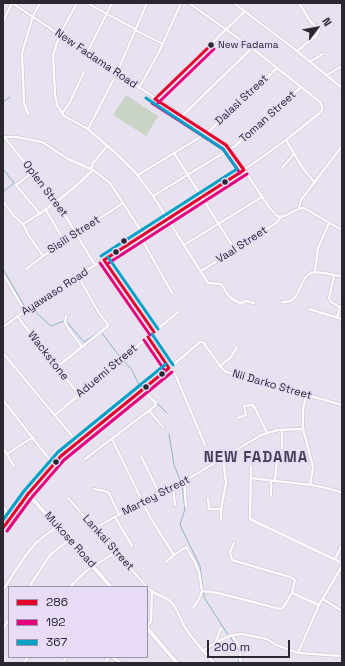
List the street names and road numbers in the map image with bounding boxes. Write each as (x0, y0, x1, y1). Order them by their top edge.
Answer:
street label: New Fadama Road (52, 27, 140, 91)
street label: Dalasi Street (213, 72, 271, 128)
street label: Toman Street (237, 88, 299, 146)
street label: Oplen Street (20, 158, 70, 220)
street label: Sisili Street (45, 213, 103, 257)
street label: Vaal Street (214, 224, 270, 266)
street label: Ayawaso Road (19, 265, 91, 319)
street label: Wackstone (25, 329, 71, 383)
street label: Aduemi Street (74, 342, 140, 400)
street label: Nii Darko Street (231, 367, 313, 403)
street label: Martey Street (120, 473, 192, 519)
street label: Mukose Road (41, 509, 99, 571)
street label: Lankai Street (80, 512, 136, 574)

